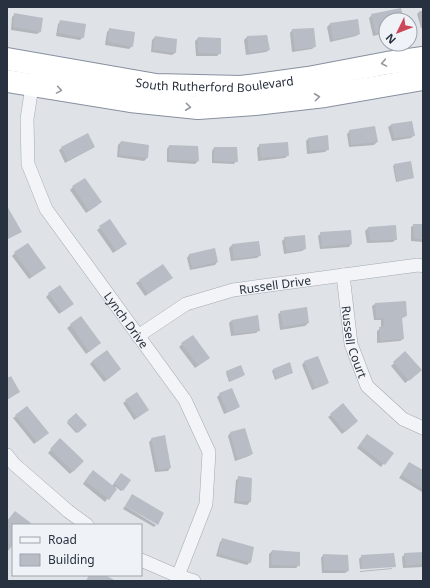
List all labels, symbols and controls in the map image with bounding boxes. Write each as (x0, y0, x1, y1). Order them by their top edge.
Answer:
north arrow (378, 12, 418, 52)
text: N (382, 31, 399, 48)
one-way arrow (381, 59, 388, 67)
street label: South Rutherford Boulevard (134, 72, 295, 96)
one-way arrow (56, 85, 62, 93)
one-way arrow (314, 92, 320, 101)
one-way arrow (185, 102, 191, 111)
street label: Russell Drive (238, 271, 312, 298)
street label: Lynch Drive (100, 288, 153, 352)
street label: Russell Court (338, 305, 372, 381)
legend (12, 524, 142, 576)
text: Road (48, 531, 77, 548)
text: Building (48, 551, 95, 568)

